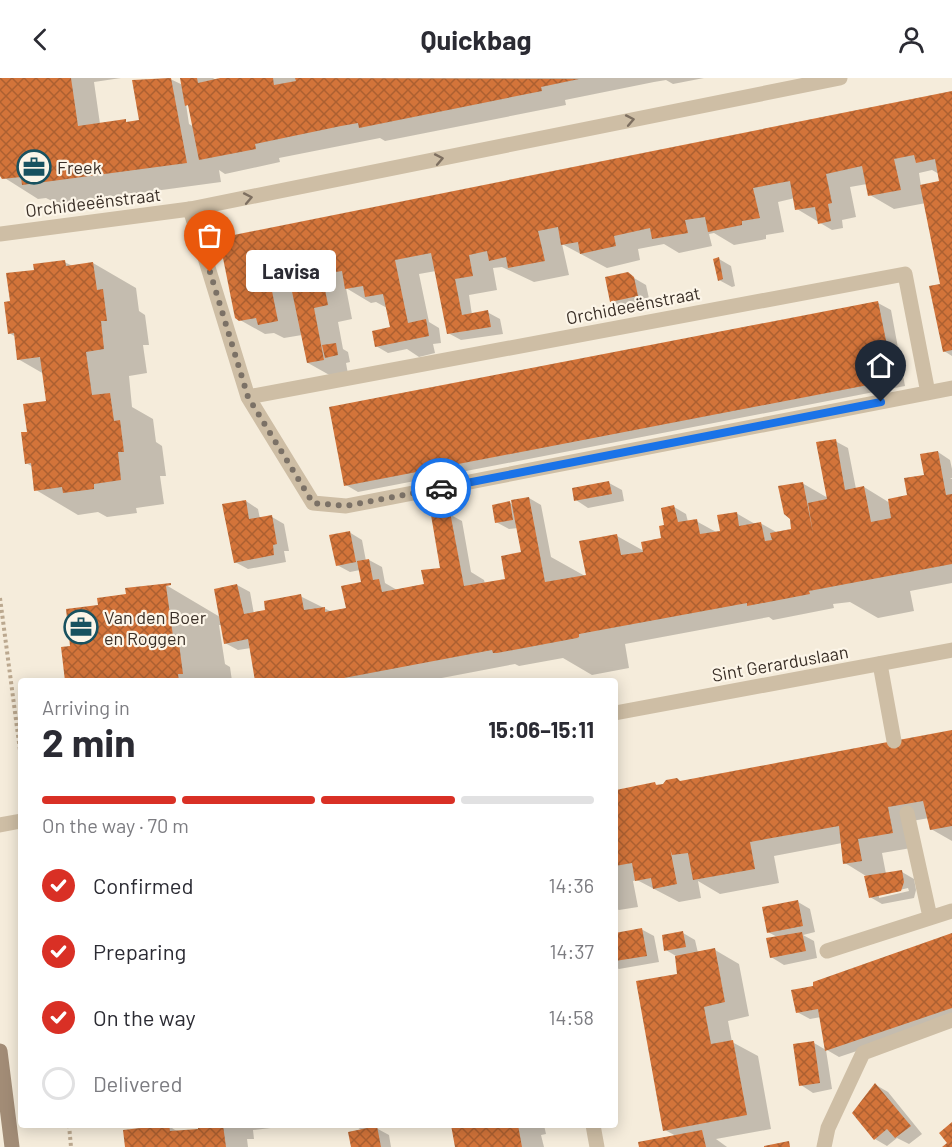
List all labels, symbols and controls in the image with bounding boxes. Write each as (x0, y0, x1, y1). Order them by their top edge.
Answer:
icon: back (24, 23, 57, 56)
text: Quickbag (420, 23, 532, 55)
icon: person (895, 23, 928, 56)
one-way arrow (625, 115, 635, 128)
office icon: Freek (16, 149, 52, 185)
one-way arrow (433, 153, 443, 166)
place label: Freek (57, 156, 102, 178)
street label: Orchideeënstraat (24, 183, 162, 221)
one-way arrow (242, 192, 252, 205)
pin (184, 210, 235, 272)
icon: bag (193, 219, 226, 252)
callout: Lavisa (246, 251, 336, 293)
text: Lavisa (262, 259, 320, 283)
street label: Orchideeënstraat (564, 281, 702, 329)
pin (855, 340, 906, 402)
icon: home (864, 349, 897, 382)
courier (411, 458, 471, 518)
icon: car (425, 472, 458, 505)
place label: Van den Boer en Roggen (104, 606, 207, 649)
office icon: Van den Boer en Roggen (63, 609, 99, 645)
street label: Sint Gerarduslaan (710, 640, 850, 686)
text: Arriving in (42, 695, 130, 719)
text: 15:06–15:11 (488, 716, 594, 742)
text: 2 min (42, 718, 135, 765)
text: On the way · 70 m (42, 813, 189, 837)
icon: check (42, 869, 75, 902)
text: Confirmed (93, 872, 193, 898)
text: 14:36 (549, 873, 594, 897)
icon: check (42, 935, 75, 968)
text: Preparing (93, 938, 186, 964)
text: 14:37 (549, 939, 594, 963)
icon: check (42, 1001, 75, 1034)
text: On the way (93, 1004, 196, 1030)
text: 14:58 (549, 1005, 594, 1029)
text: Delivered (93, 1070, 182, 1096)

